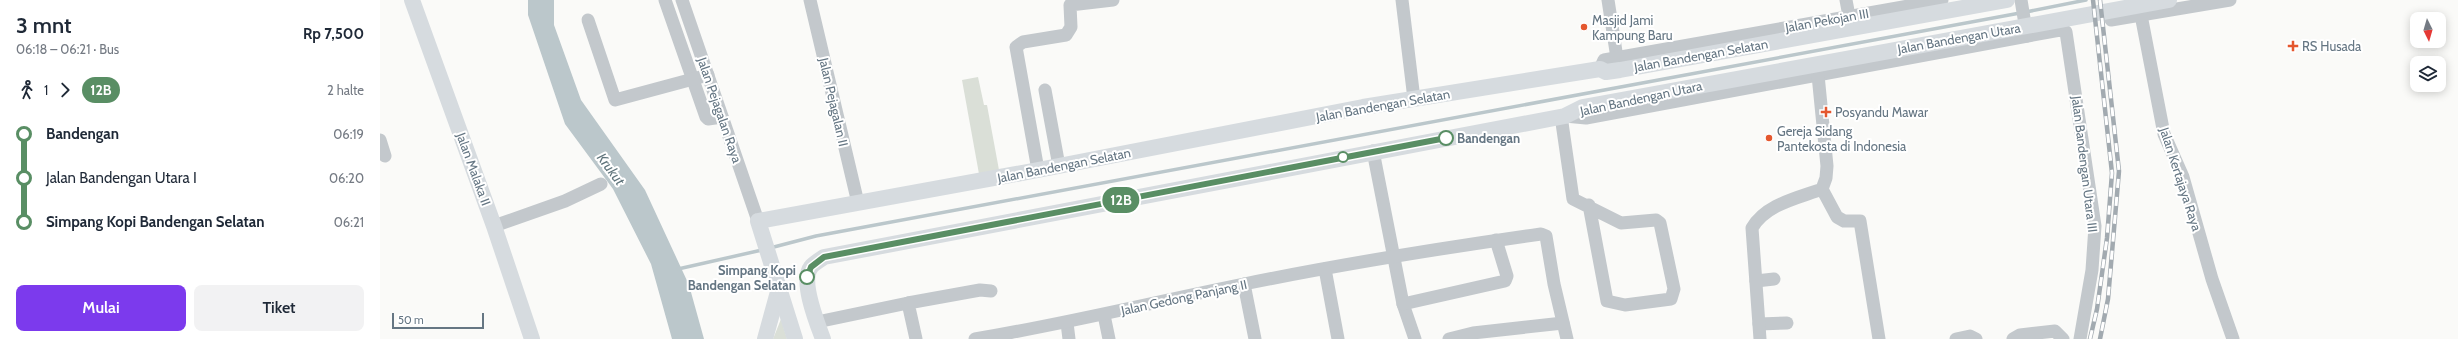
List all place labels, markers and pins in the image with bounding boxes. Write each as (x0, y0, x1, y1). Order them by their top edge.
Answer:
place label: Masjid Jami Kampung Baru (1592, 12, 1673, 43)
marker: Masjid Jami Kampung Baru (1579, 22, 1589, 32)
place label: RS Husada (2302, 38, 2362, 54)
marker: RS Husada (2287, 40, 2299, 52)
place label: Posyandu Mawar (1835, 104, 1929, 120)
marker: Posyandu Mawar (1820, 106, 1832, 118)
place label: Gereja Sidang Pantekosta di Indonesia (1777, 123, 1907, 154)
marker: Bandengan (1438, 130, 1454, 146)
place label: Bandengan (1457, 130, 1520, 146)
marker: Gereja Sidang Pantekosta di Indonesia (1764, 133, 1774, 143)
unlabelled marker (1337, 151, 1349, 163)
place label: Simpang Kopi Bandengan Selatan (688, 262, 796, 293)
marker: Simpang Kopi Bandengan Selatan (799, 269, 815, 285)

